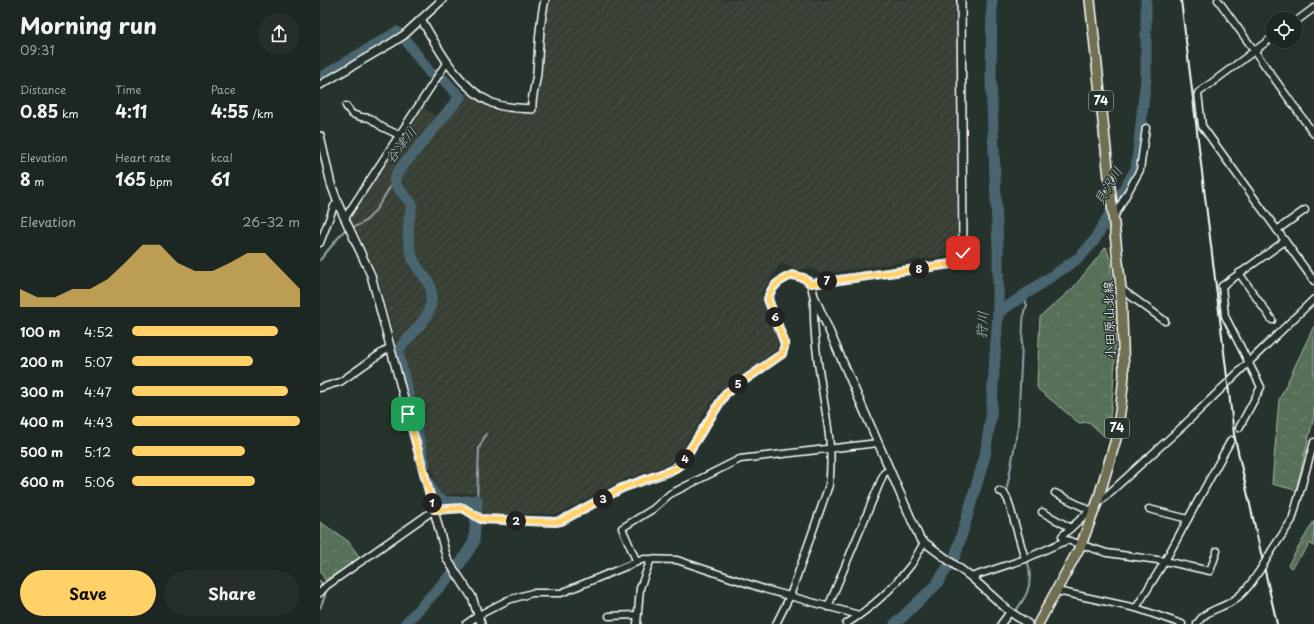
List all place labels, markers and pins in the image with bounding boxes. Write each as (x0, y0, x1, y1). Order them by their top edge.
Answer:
pin (946, 236, 980, 270)
pin: 8 (909, 259, 929, 279)
pin: 7 (817, 271, 837, 291)
pin: 6 (765, 307, 785, 327)
pin: 5 (728, 374, 748, 394)
pin (391, 397, 425, 431)
pin: 4 (675, 449, 695, 469)
pin: 3 (593, 489, 613, 509)
pin: 1 (422, 493, 442, 513)
pin: 2 (506, 511, 526, 531)

